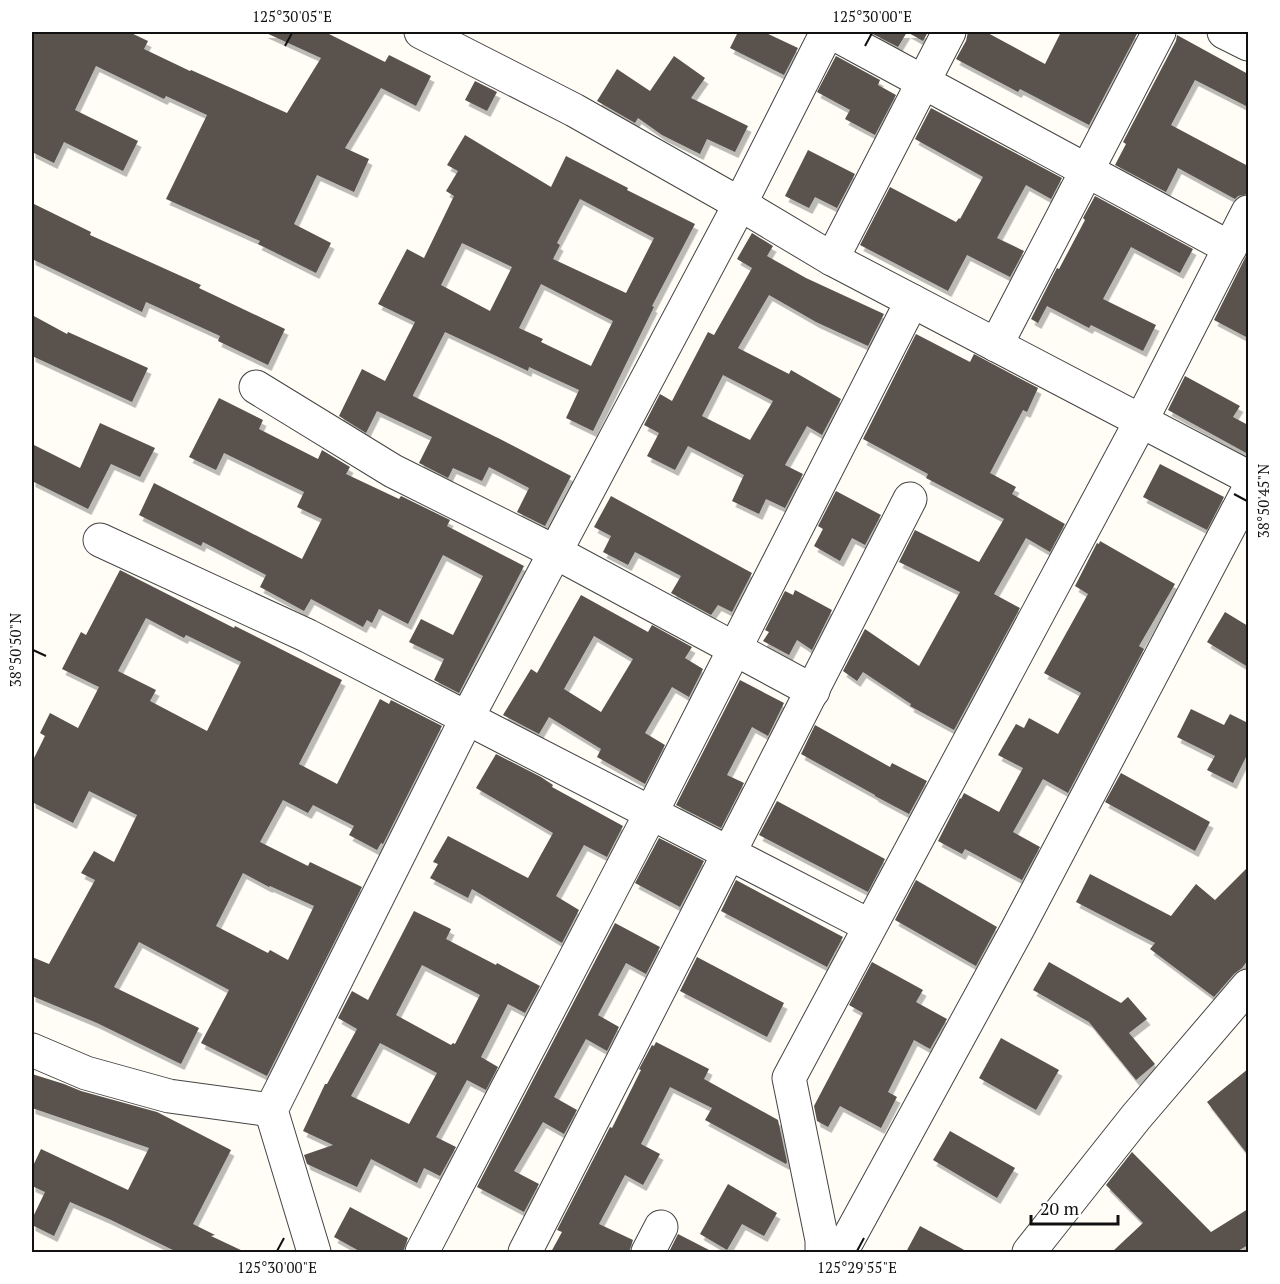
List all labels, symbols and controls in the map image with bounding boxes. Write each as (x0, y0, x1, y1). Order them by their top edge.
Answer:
text: 125°30'05"E (252, 6, 332, 26)
text: 125°30'00"E (832, 6, 912, 26)
text: 38°50'45"N (1253, 464, 1273, 538)
text: 38°50'50"N (5, 613, 25, 687)
scale bar (1031, 1188, 1118, 1226)
text: 20 m (1040, 1196, 1080, 1220)
text: 125°30'00"E (237, 1257, 317, 1277)
text: 125°29'55"E (817, 1257, 897, 1277)

